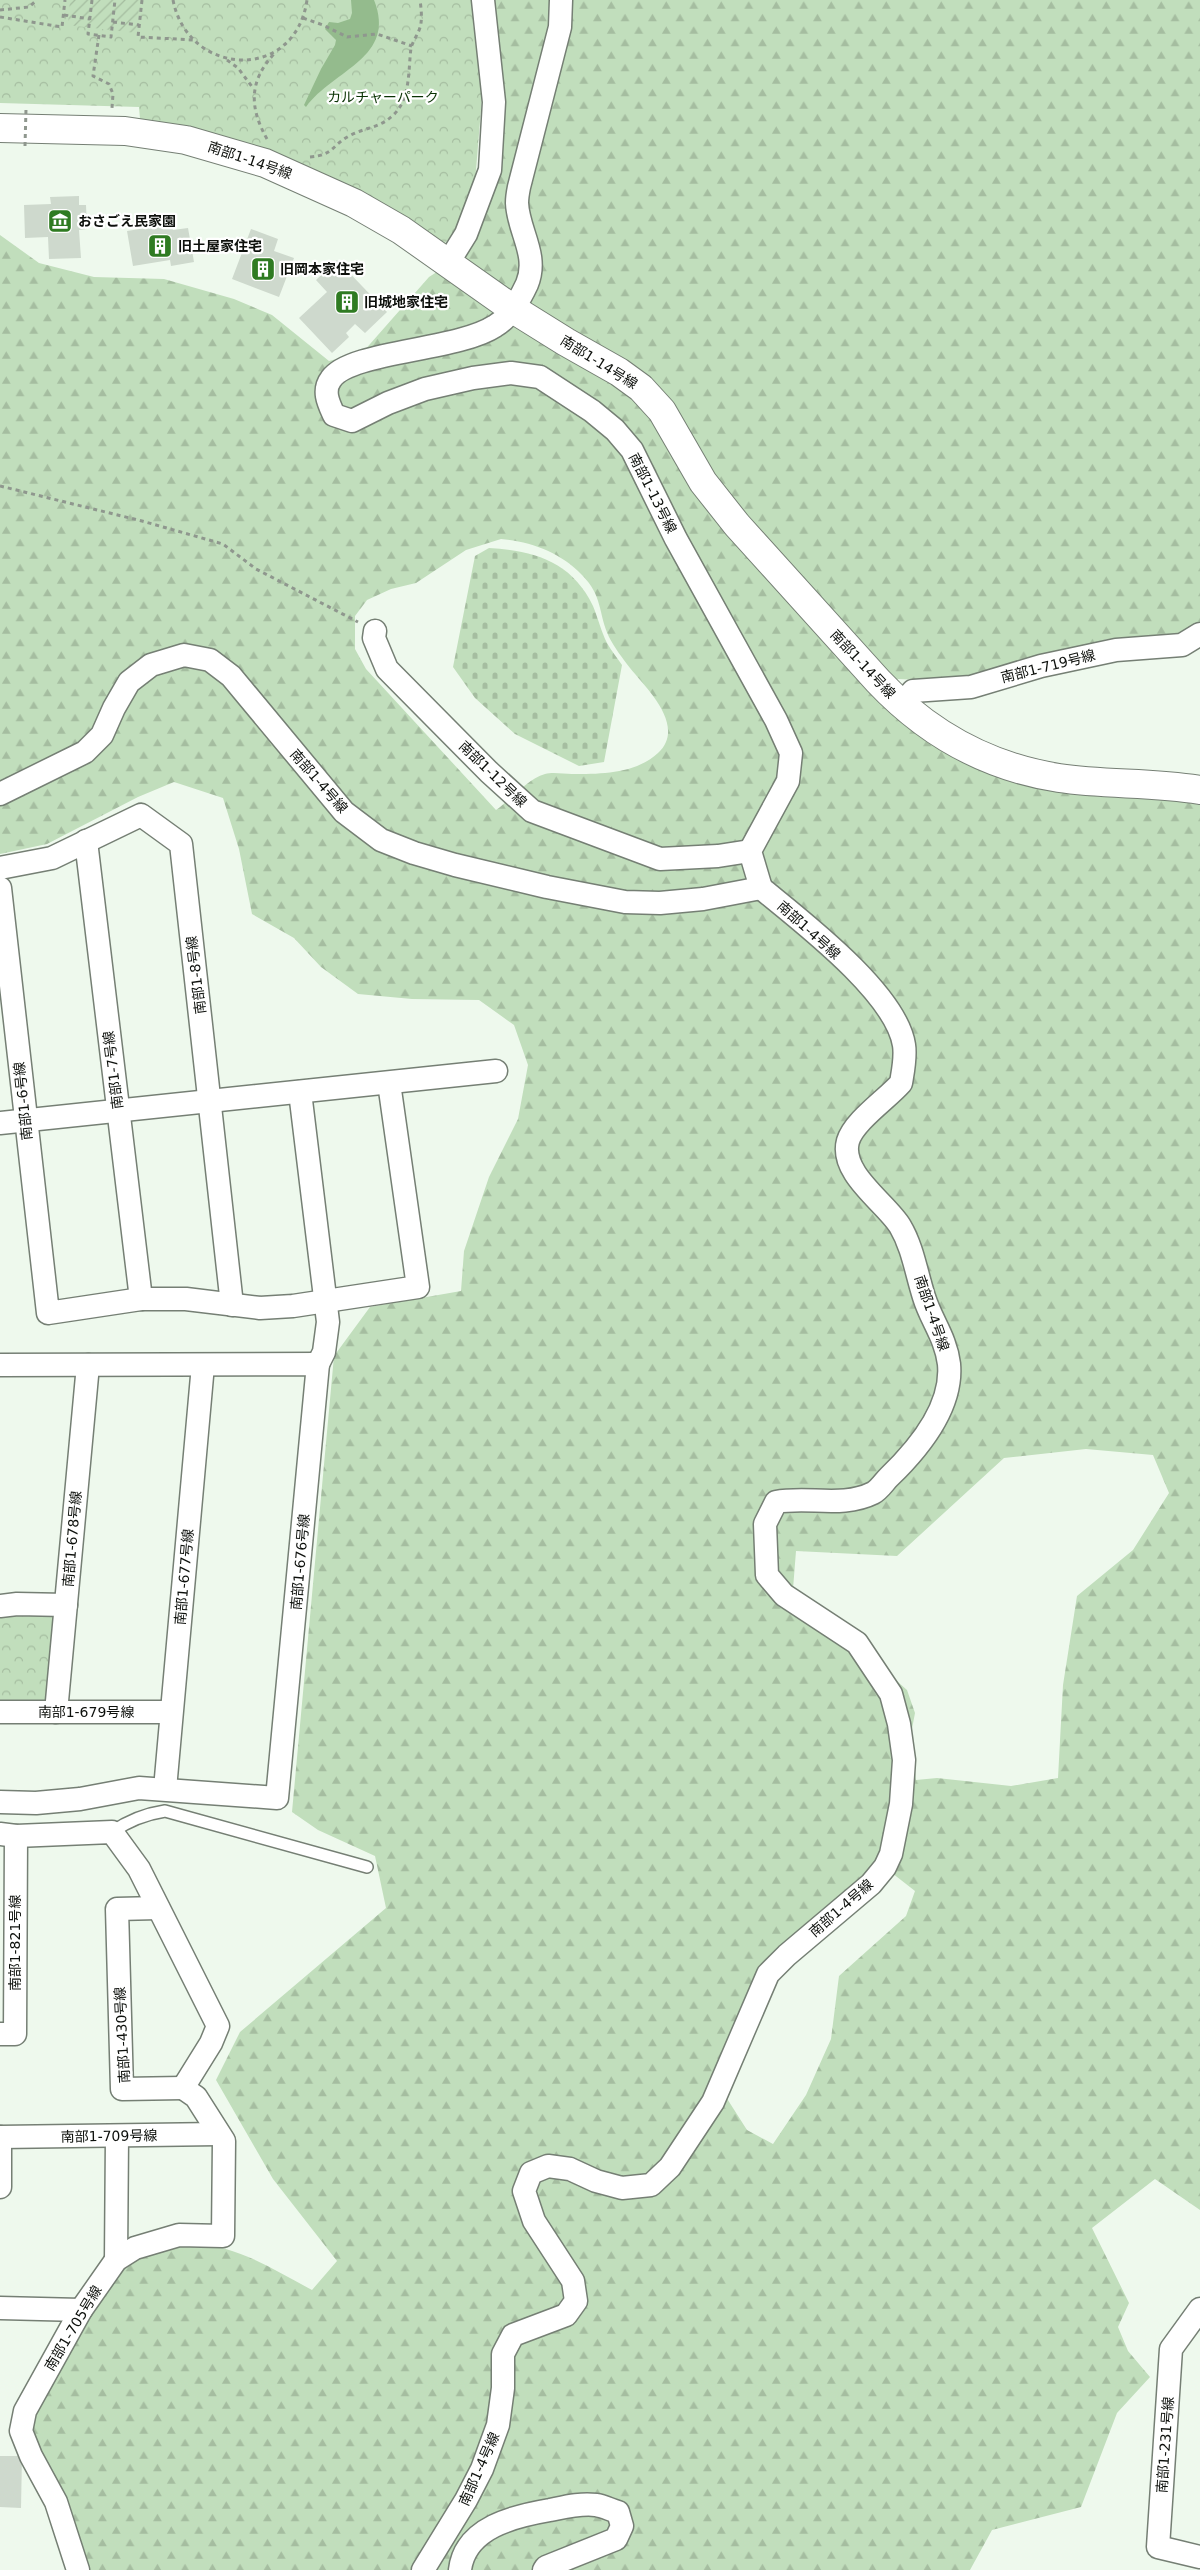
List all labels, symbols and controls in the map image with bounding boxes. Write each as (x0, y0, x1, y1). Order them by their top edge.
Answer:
park label: カルチャーパーク (327, 89, 439, 105)
street label: 南部1-14号線 (206, 138, 294, 182)
museum icon: おさごえ民家園 (47, 208, 73, 234)
place label: おさごえ民家園 (78, 213, 176, 229)
building icon: 旧土屋家住宅 (147, 233, 173, 259)
place label: 旧土屋家住宅 (178, 238, 262, 254)
building icon: 旧岡本家住宅 (250, 256, 276, 282)
place label: 旧岡本家住宅 (280, 261, 364, 277)
building icon: 旧城地家住宅 (334, 289, 360, 315)
place label: 旧城地家住宅 (364, 294, 448, 310)
street label: 南部1-14号線 (558, 332, 640, 392)
street label: 南部1-13号線 (626, 450, 680, 536)
street label: 南部1-14号線 (827, 626, 899, 702)
street label: 南部1-719号線 (999, 647, 1097, 685)
street label: 南部1-12号線 (456, 738, 530, 810)
street label: 南部1-4号線 (287, 746, 351, 816)
street label: 南部1-4号線 (774, 898, 844, 962)
street label: 南部1-8号線 (183, 935, 209, 1015)
street label: 南部1-7号線 (100, 1030, 126, 1110)
street label: 南部1-6号線 (11, 1061, 35, 1141)
street label: 南部1-4号線 (912, 1273, 952, 1353)
street label: 南部1-678号線 (60, 1490, 84, 1588)
street label: 南部1-676号線 (288, 1513, 312, 1611)
street label: 南部1-677号線 (172, 1528, 196, 1626)
street label: 南部1-679号線 (38, 1704, 134, 1720)
street label: 南部1-4号線 (806, 1876, 876, 1940)
street label: 南部1-821号線 (7, 1895, 23, 1991)
street label: 南部1-430号線 (111, 1986, 133, 2084)
street label: 南部1-709号線 (61, 2127, 157, 2145)
street label: 南部1-705号線 (41, 2282, 105, 2374)
street label: 南部1-231号線 (1154, 2396, 1176, 2494)
street label: 南部1-4号線 (456, 2430, 502, 2508)

